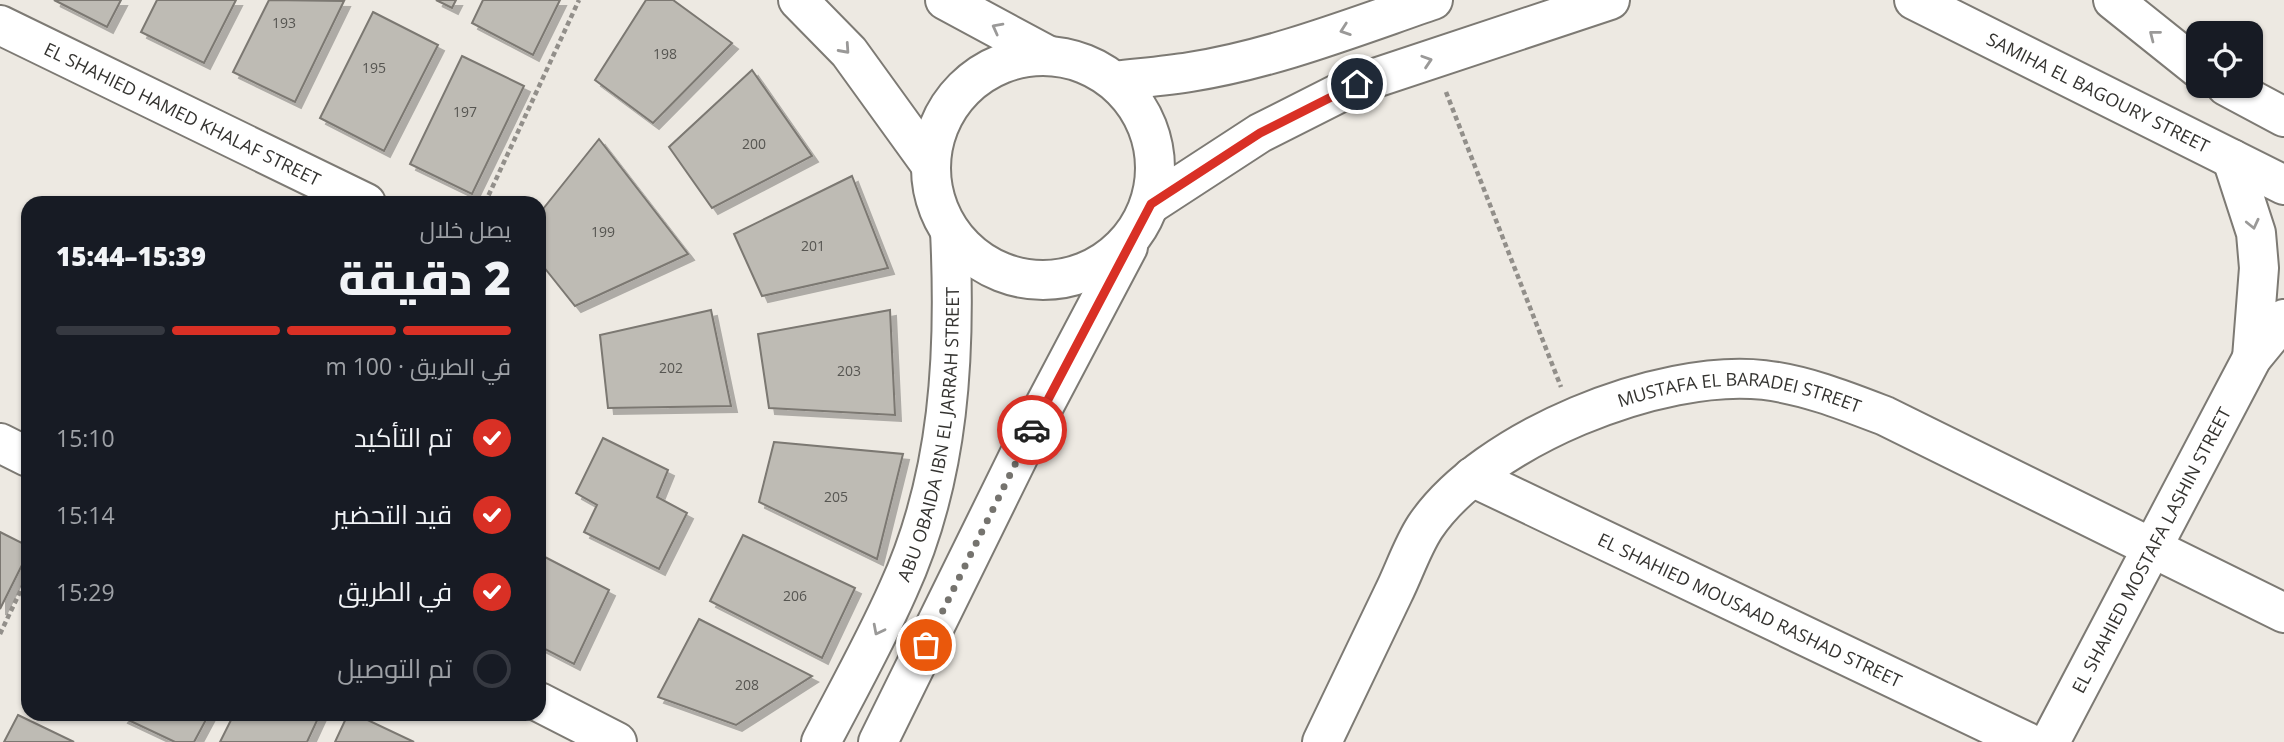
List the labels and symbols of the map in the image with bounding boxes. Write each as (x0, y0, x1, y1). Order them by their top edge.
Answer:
house number: 193 (272, 13, 296, 32)
one-way arrow (992, 22, 1004, 36)
one-way arrow (1340, 22, 1352, 36)
street label: SAMIHA EL BAGOURY STREET (1983, 26, 2214, 158)
one-way arrow (2150, 31, 2162, 44)
street label: EL SHAHIED HAMED KHALAF STREET (40, 36, 325, 191)
one-way arrow (837, 41, 849, 54)
house number: 198 (653, 44, 677, 63)
pin (1327, 54, 1387, 114)
one-way arrow (1420, 55, 1433, 69)
house number: 195 (362, 58, 386, 77)
house number: 197 (453, 102, 477, 121)
house number: 200 (742, 134, 766, 153)
one-way arrow (2245, 218, 2259, 230)
house number: 199 (591, 222, 615, 241)
house number: 201 (801, 236, 825, 255)
street label: ABU OBAIDA IBN EL JARRAH STREET (891, 287, 964, 585)
house number: 202 (659, 358, 683, 377)
house number: 203 (837, 361, 861, 380)
street label: MUSTAFA EL BARADEI STREET (1614, 367, 1865, 418)
courier (997, 395, 1067, 465)
street label: EL SHAHIED MOSTAFA LASHIN STREET (2066, 403, 2236, 697)
house number: 205 (824, 487, 848, 506)
street label: EL SHAHIED MOUSAAD RASHAD STREET (1594, 527, 1906, 693)
house number: 206 (783, 586, 807, 605)
pin (896, 615, 956, 675)
one-way arrow (873, 623, 887, 635)
house number: 208 (735, 675, 759, 694)

